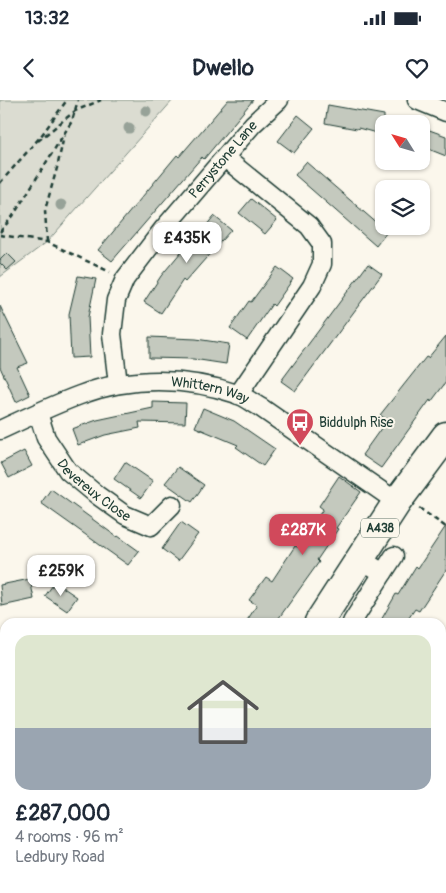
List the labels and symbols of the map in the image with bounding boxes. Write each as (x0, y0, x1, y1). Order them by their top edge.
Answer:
north arrow (375, 115, 430, 170)
street label: Perrystone Lane (185, 117, 261, 202)
pin: £435K (152, 221, 222, 264)
street label: Whittern Way (170, 373, 252, 407)
bus stop icon: Biddulph Rise (285, 407, 315, 446)
place label: Biddulph Rise (319, 414, 394, 431)
street label: Devereux Close (54, 455, 133, 525)
pin: £287K (268, 514, 338, 556)
road number: A438 (361, 518, 399, 538)
pin: £259K (26, 554, 96, 597)

